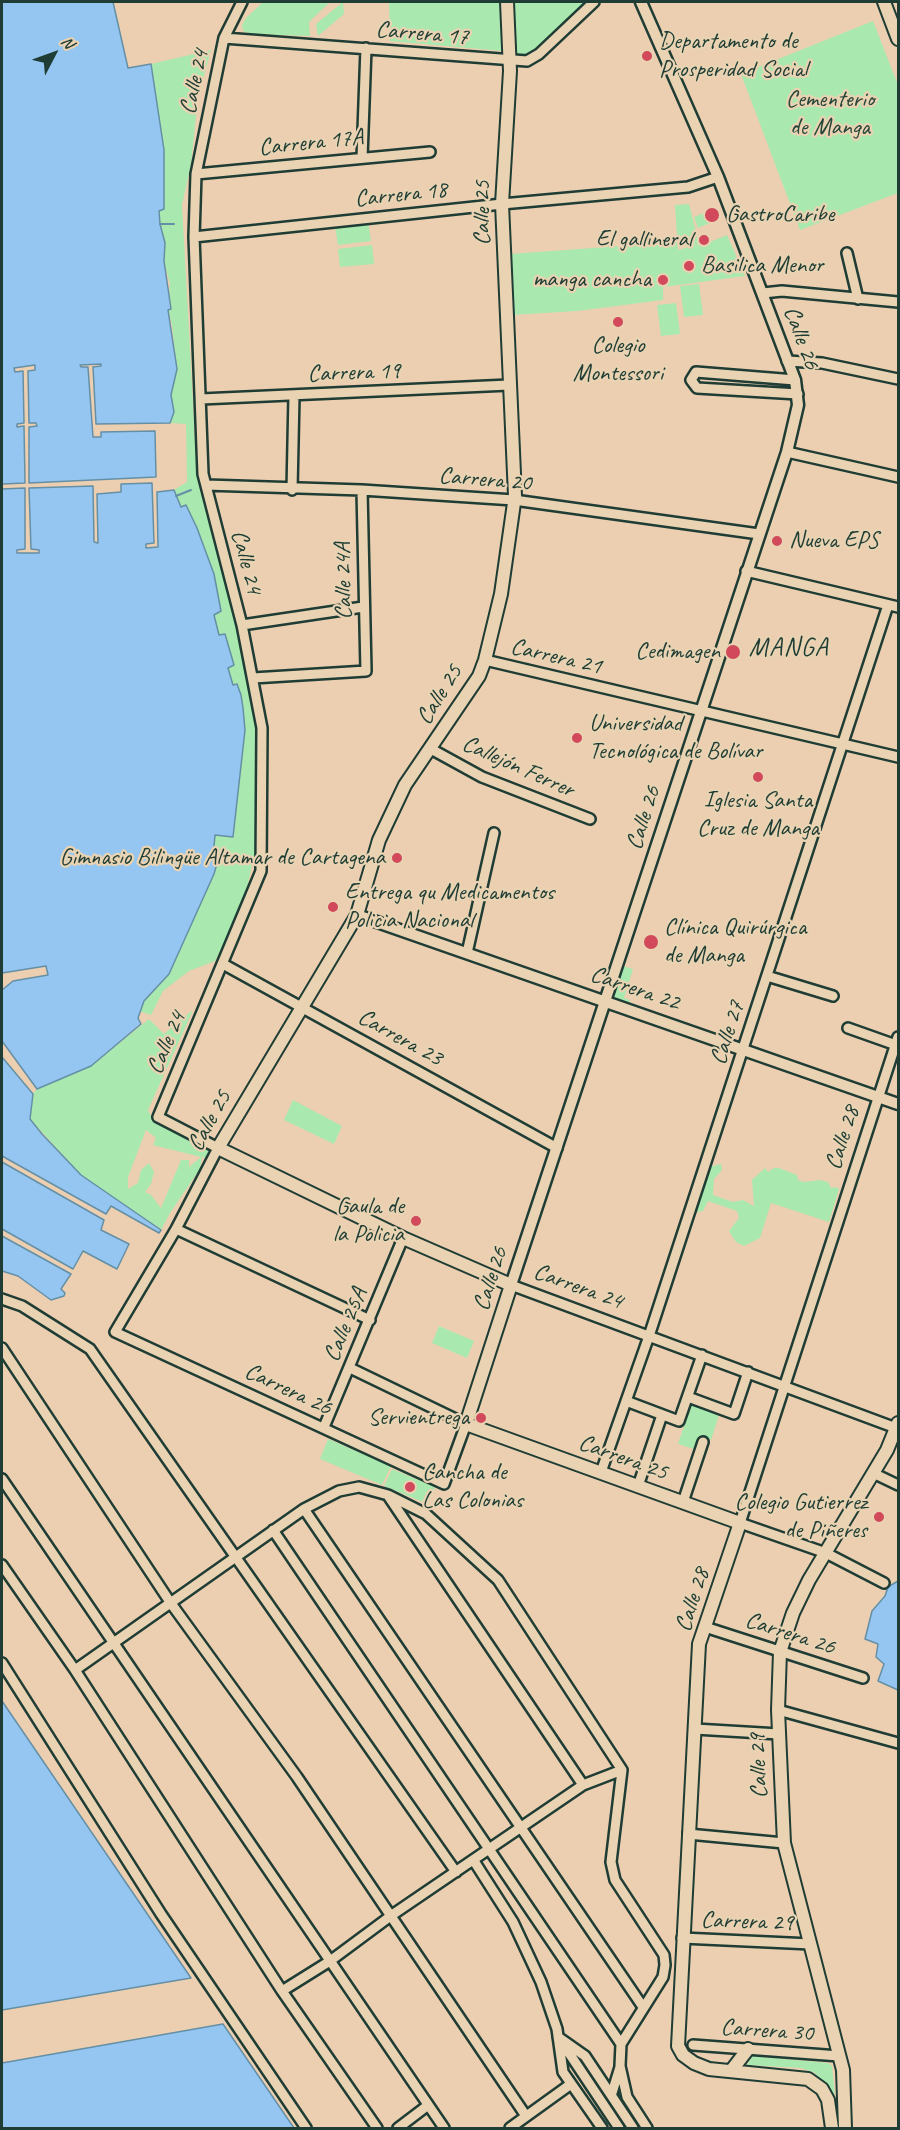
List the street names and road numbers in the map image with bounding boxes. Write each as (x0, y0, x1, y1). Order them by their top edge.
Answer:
street label: Carrera 17 (375, 16, 469, 52)
street label: Calle 24 (174, 47, 216, 117)
street label: Carrera 17A (257, 123, 365, 163)
street label: Carrera 18 (353, 176, 449, 214)
street label: Calle 25 (469, 180, 497, 246)
street label: Calle 26 (776, 302, 826, 374)
street label: Carrera 19 (307, 357, 401, 389)
street label: Carrera 20 (438, 462, 532, 498)
street label: Calle 24 (224, 527, 268, 597)
street label: Calle 24A (329, 542, 359, 620)
street label: Carrera 21 (508, 633, 604, 681)
street label: Calle 25 (411, 660, 469, 730)
street label: Callejón Ferrer (457, 729, 579, 805)
street label: Calle 26 (620, 783, 668, 853)
street label: Carrera 22 (586, 960, 684, 1018)
street label: Calle 27 (704, 998, 752, 1068)
street label: Carrera 23 (352, 1003, 448, 1073)
street label: Calle 24 (141, 1007, 193, 1079)
street label: Calle 25 (182, 1086, 238, 1156)
street label: Calle 28 (819, 1103, 867, 1173)
street label: Calle 26 (467, 1244, 515, 1314)
street label: Carrera 24 (529, 1258, 627, 1316)
street label: Calle 25A (318, 1284, 374, 1366)
street label: Carrera 26 (240, 1357, 336, 1423)
street label: Carrera 25 (574, 1429, 672, 1487)
street label: Calle 28 (669, 1565, 717, 1635)
street label: Carrera 26 (741, 1606, 839, 1662)
street label: Calle 29 (743, 1733, 775, 1799)
street label: Carrera 29 (700, 1906, 794, 1938)
street label: Carrera 30 (720, 2013, 814, 2049)

